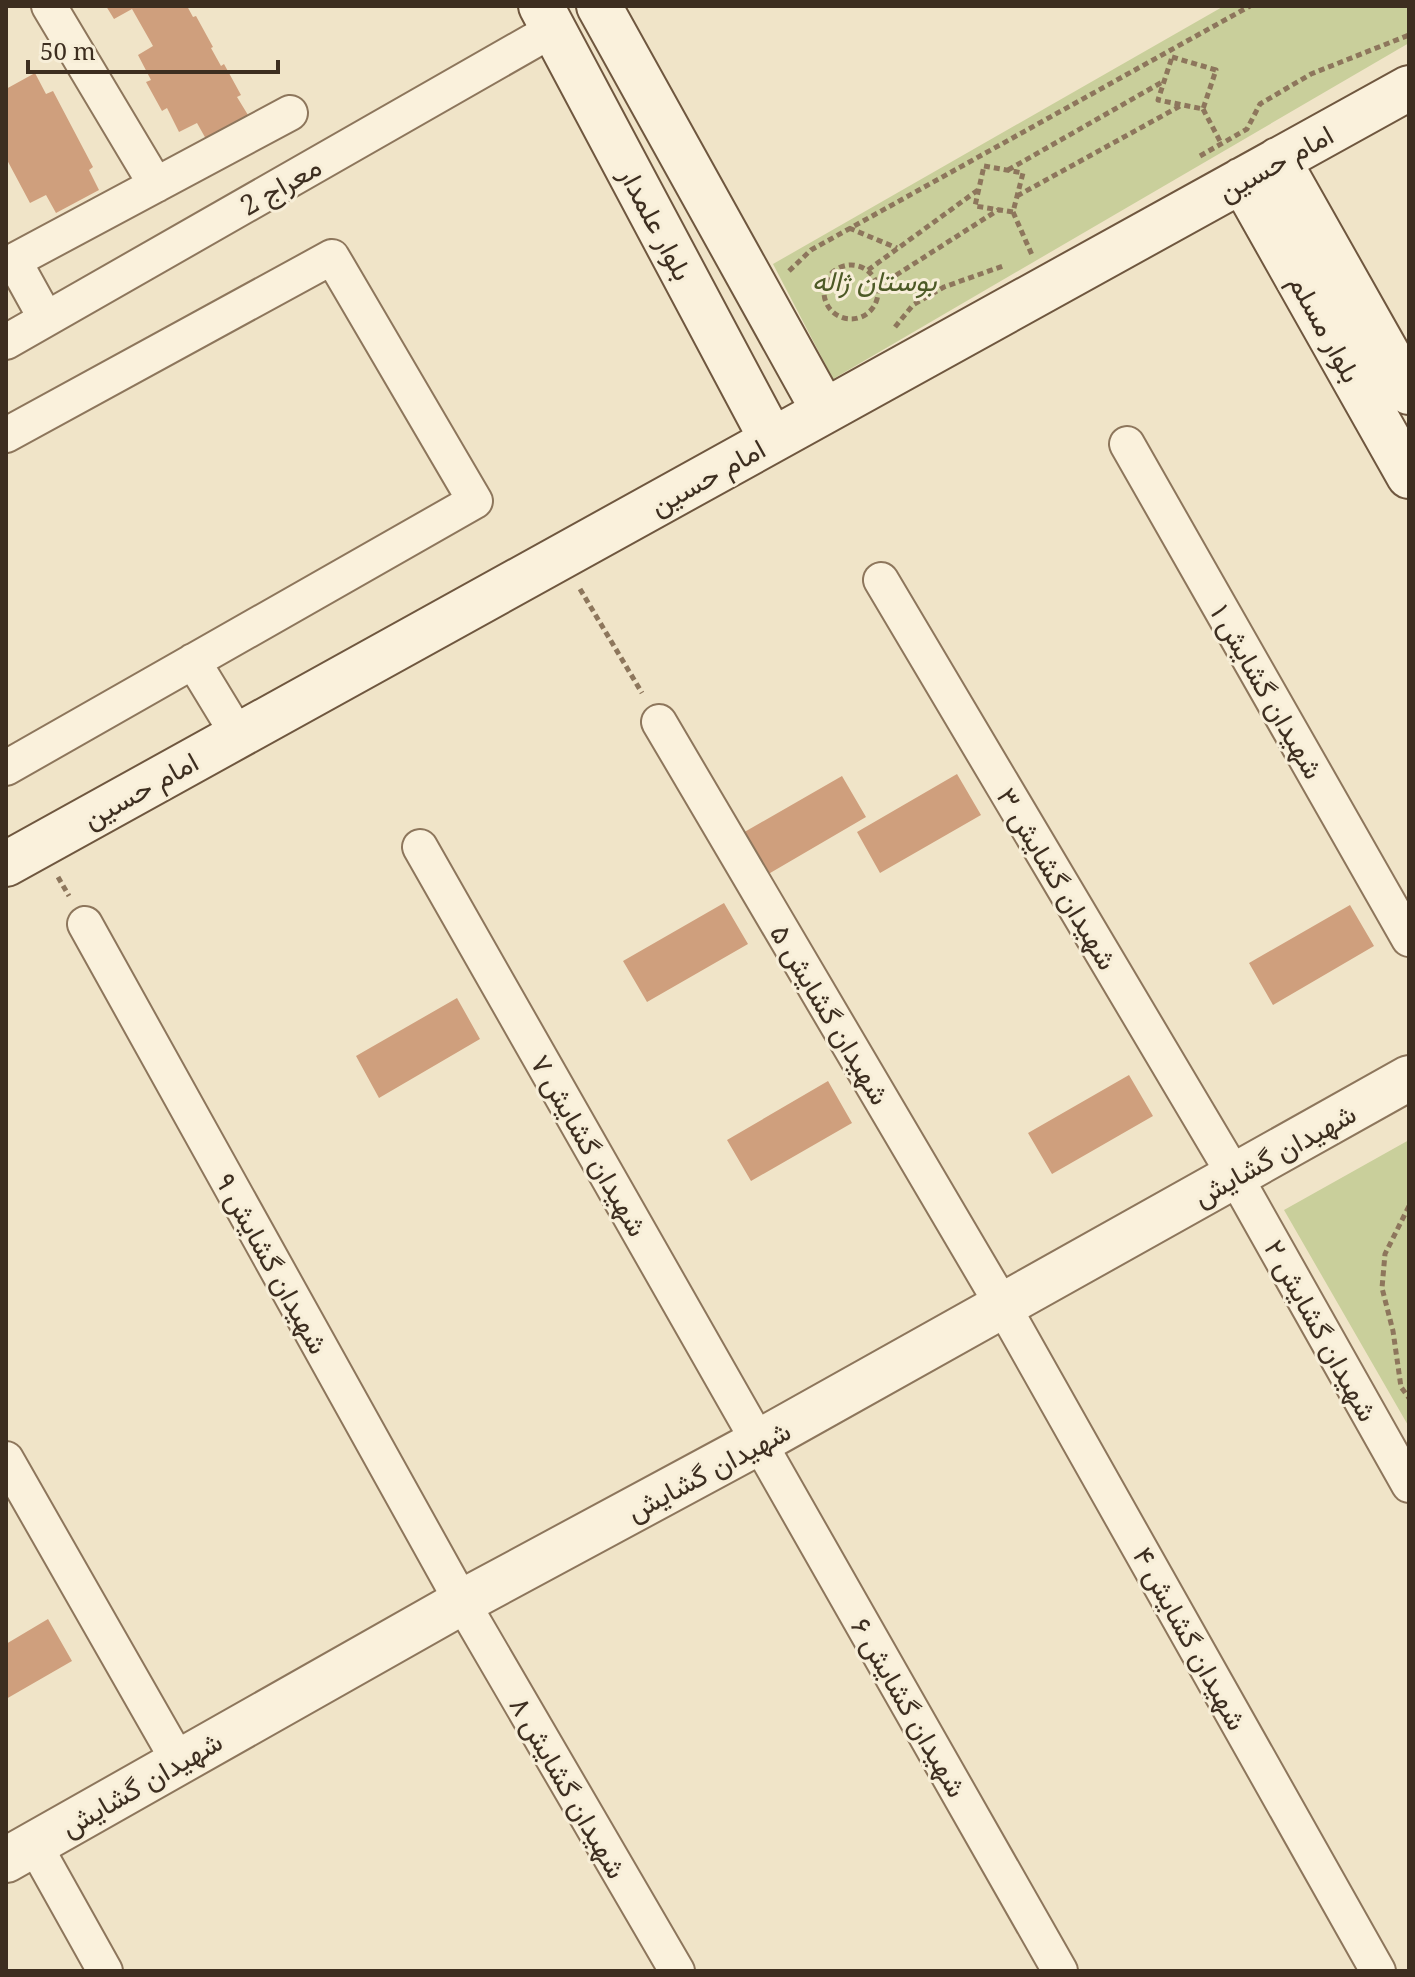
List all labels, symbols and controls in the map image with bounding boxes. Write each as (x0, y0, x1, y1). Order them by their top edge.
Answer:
scale bar (28, 24, 278, 74)
text: 50 m (40, 34, 96, 67)
street label: امام حسین (1211, 115, 1340, 210)
street label: معراج 2 (232, 147, 328, 224)
street label: بلوار علمدار (611, 159, 703, 286)
park label: بوستان ژاله (812, 261, 937, 299)
street label: بلوار مسلم (1280, 267, 1371, 389)
street label: امام حسین (643, 429, 772, 524)
street label: شهیدان گشایش ۱ (1203, 597, 1333, 785)
street label: امام حسین (76, 742, 205, 837)
street label: شهیدان گشایش ۳ (989, 780, 1127, 976)
street label: شهیدان گشایش ۵ (762, 917, 900, 1111)
street label: شهیدان گشایش ۷ (522, 1047, 658, 1243)
street label: شهیدان گشایش (1186, 1094, 1362, 1214)
street label: شهیدان گشایش ۹ (208, 1166, 338, 1360)
street label: شهیدان گشایش ۲ (1256, 1232, 1388, 1428)
street label: شهیدان گشایش (619, 1411, 797, 1529)
street label: شهیدان گشایش ۴ (1125, 1540, 1257, 1736)
street label: شهیدان گشایش ۶ (843, 1610, 977, 1804)
street label: شهیدان گشایش ۸ (501, 1689, 637, 1885)
street label: شهیدان گشایش (53, 1721, 229, 1845)

